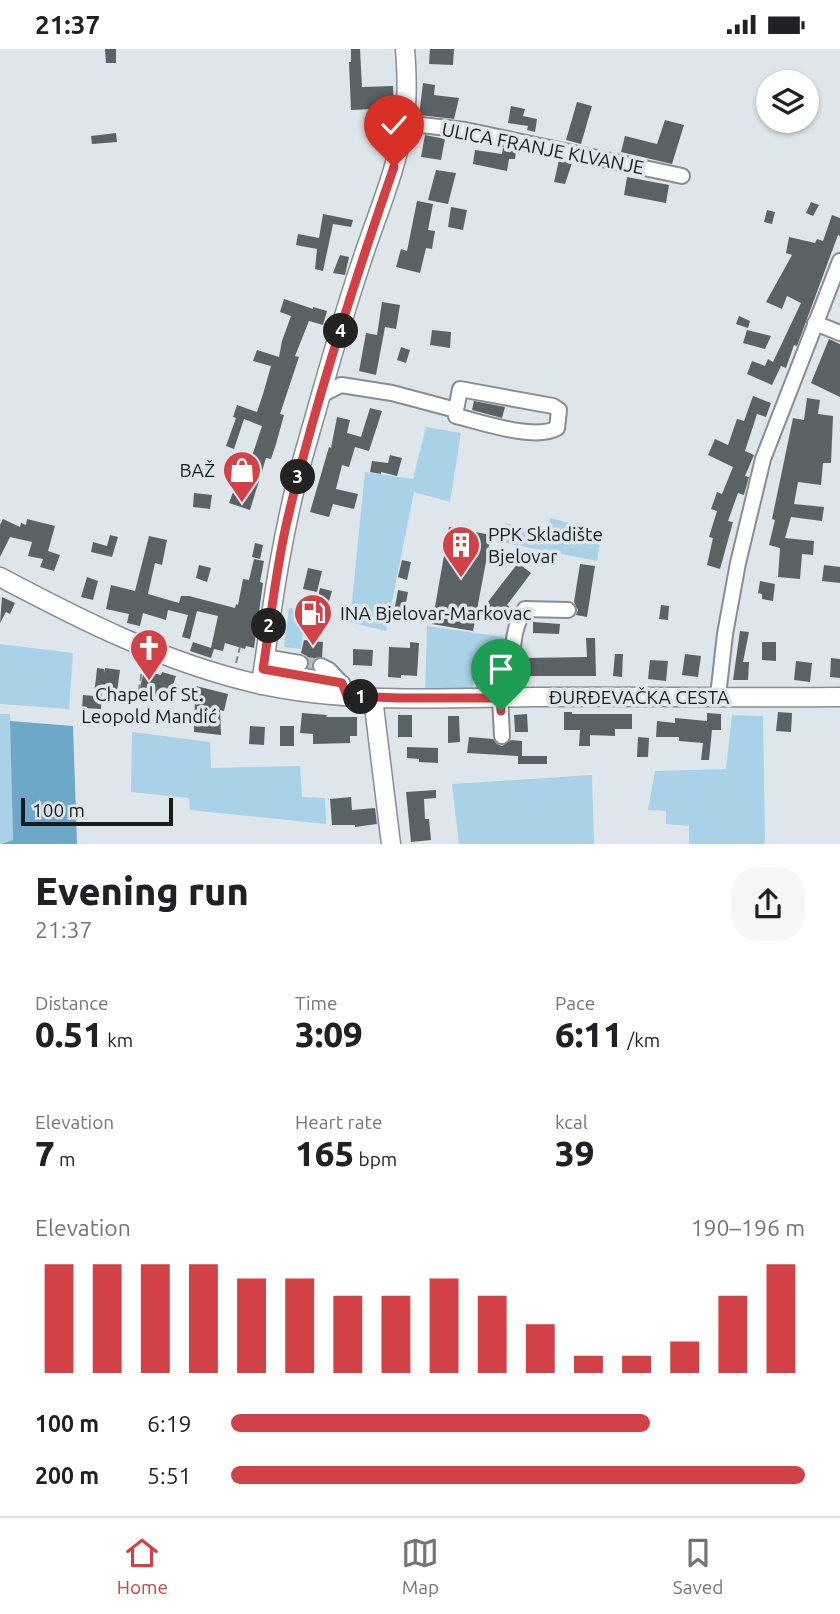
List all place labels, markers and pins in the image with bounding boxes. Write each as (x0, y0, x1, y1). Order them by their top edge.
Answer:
pin (364, 95, 424, 167)
pin: 4 (324, 313, 358, 349)
shop icon: BAŽ (221, 449, 263, 504)
place label: BAŽ (180, 459, 215, 481)
pin: 3 (280, 459, 316, 495)
place label: PPK Skladište Bjelovar (488, 523, 603, 567)
building icon: PPK Skladište Bjelovar (440, 524, 482, 579)
fuel station icon: INA Bjelovar-Markovac (292, 592, 334, 647)
place label: INA Bjelovar-Markovac (340, 602, 531, 624)
pin: 2 (252, 609, 286, 643)
church icon: Chapel of St. Leopold Mandić (128, 627, 170, 682)
pin (471, 639, 531, 711)
pin: 1 (344, 679, 378, 715)
place label: Chapel of St. Leopold Mandić (81, 683, 217, 727)

